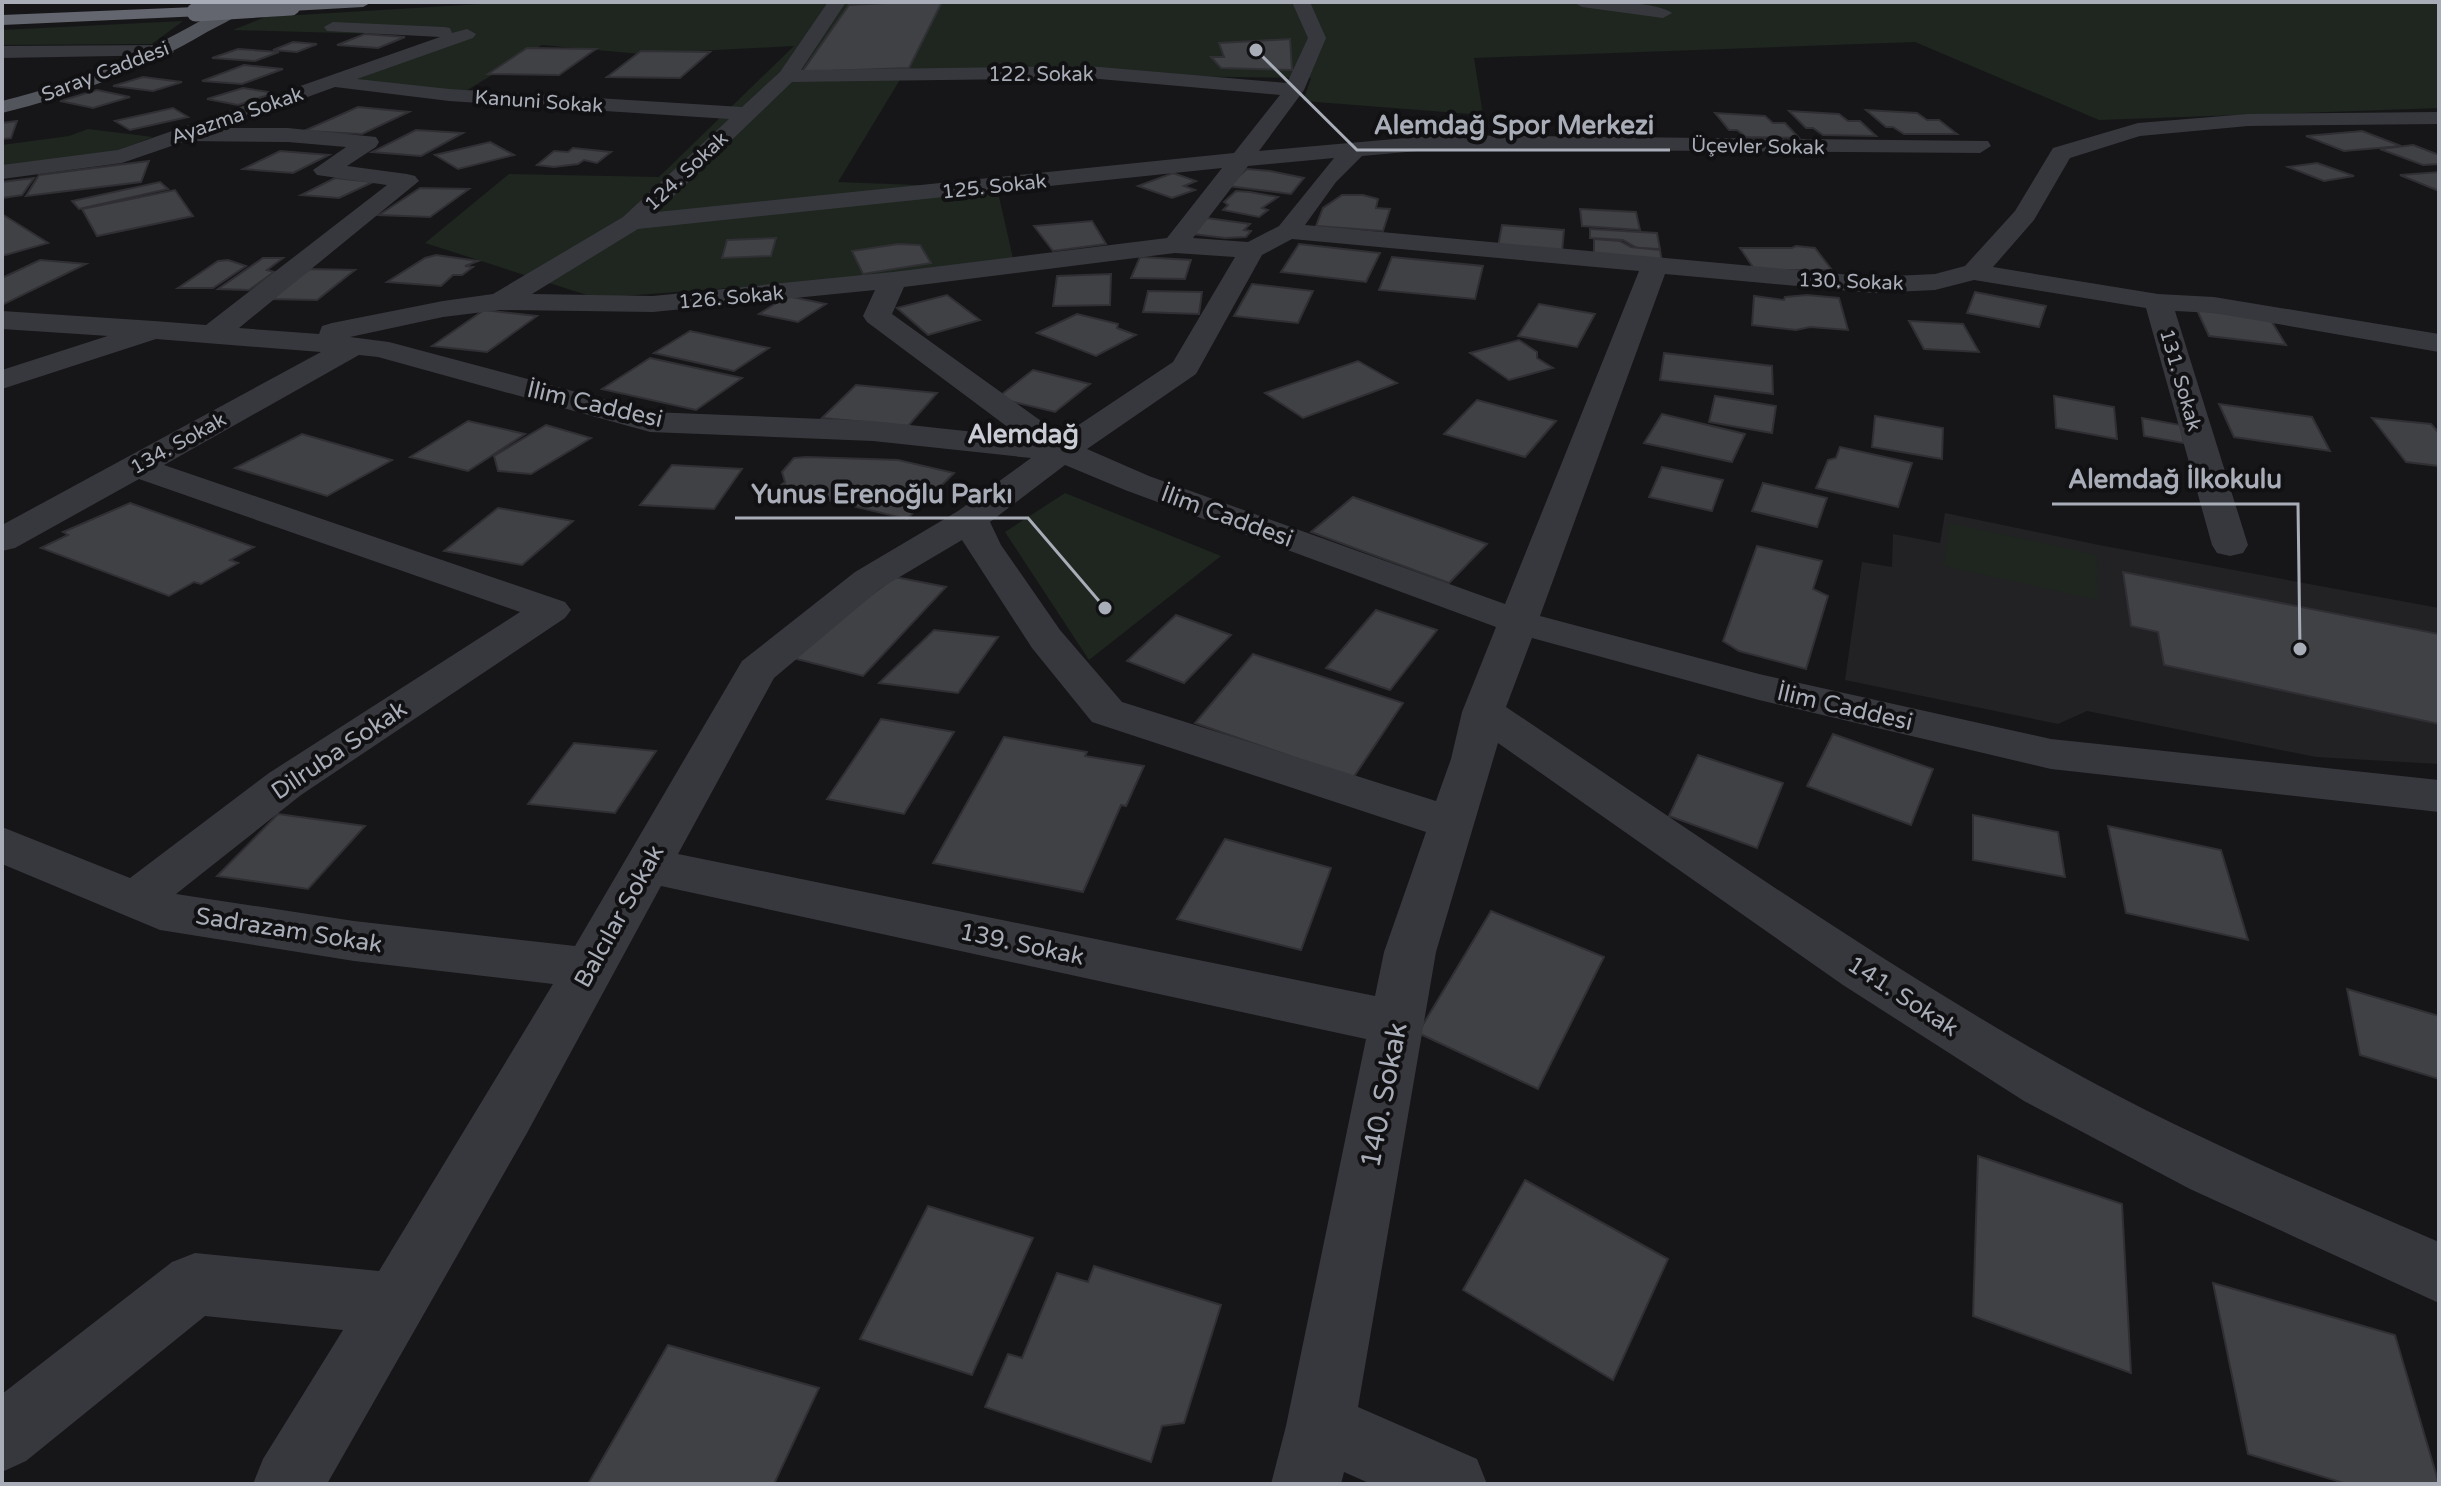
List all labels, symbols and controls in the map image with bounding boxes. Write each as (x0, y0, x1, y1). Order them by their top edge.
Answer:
street label: Saray Caddesi (38, 37, 172, 107)
street label: 122. Sokak (988, 63, 1094, 87)
street label: Ayazma Sokak (168, 82, 307, 150)
street label: Kanuni Sokak (474, 86, 604, 118)
callout: Alemdağ Spor Merkezi (1357, 100, 1670, 150)
text: Alemdağ Spor Merkezi (1374, 110, 1654, 141)
street label: 124. Sokak (640, 127, 733, 216)
street label: Üçevler Sokak (1691, 133, 1825, 160)
street label: 125. Sokak (941, 170, 1048, 204)
street label: 130. Sokak (1798, 268, 1904, 296)
street label: 126. Sokak (678, 281, 785, 315)
street label: 131. Sokak (2154, 326, 2206, 434)
street label: İlim Caddesi (524, 375, 666, 434)
street label: 134. Sokak (127, 408, 230, 480)
district label: Alemdağ (967, 419, 1079, 450)
callout: Alemdağ İlkokulu (2052, 454, 2298, 504)
text: Alemdağ İlkokulu (2068, 464, 2282, 495)
callout: Yunus Erenoğlu Parkı (735, 468, 1028, 518)
text: Yunus Erenoğlu Parkı (751, 479, 1013, 510)
street label: İlim Caddesi (1157, 479, 1297, 554)
street label: İlim Caddesi (1774, 678, 1916, 737)
street label: Dilruba Sokak (266, 694, 413, 806)
street label: Balcılar Sokak (568, 840, 671, 993)
street label: Sadrazam Sokak (194, 901, 384, 960)
street label: 139. Sokak (957, 917, 1087, 972)
street label: 141. Sokak (1842, 950, 1964, 1043)
street label: 140. Sokak (1353, 1020, 1415, 1171)

